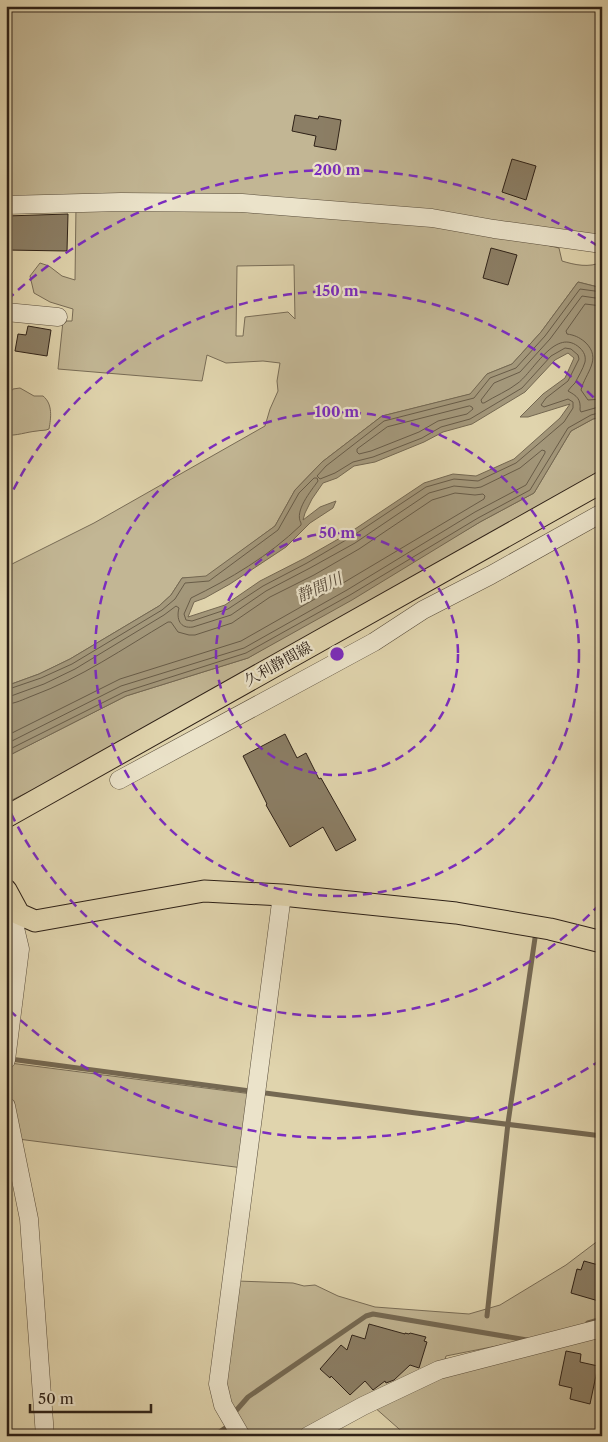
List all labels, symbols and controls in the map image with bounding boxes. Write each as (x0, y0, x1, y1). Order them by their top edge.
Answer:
text: 200 m (314, 160, 360, 179)
text: 150 m (315, 281, 359, 300)
text: 100 m (315, 402, 359, 421)
text: 50 m (319, 523, 355, 542)
water label: 静間川 (293, 567, 347, 606)
street label: 久利静間線 (240, 637, 315, 690)
centre of rings (328, 645, 346, 663)
scale bar (30, 1382, 151, 1414)
text: 50 m (38, 1389, 74, 1408)

